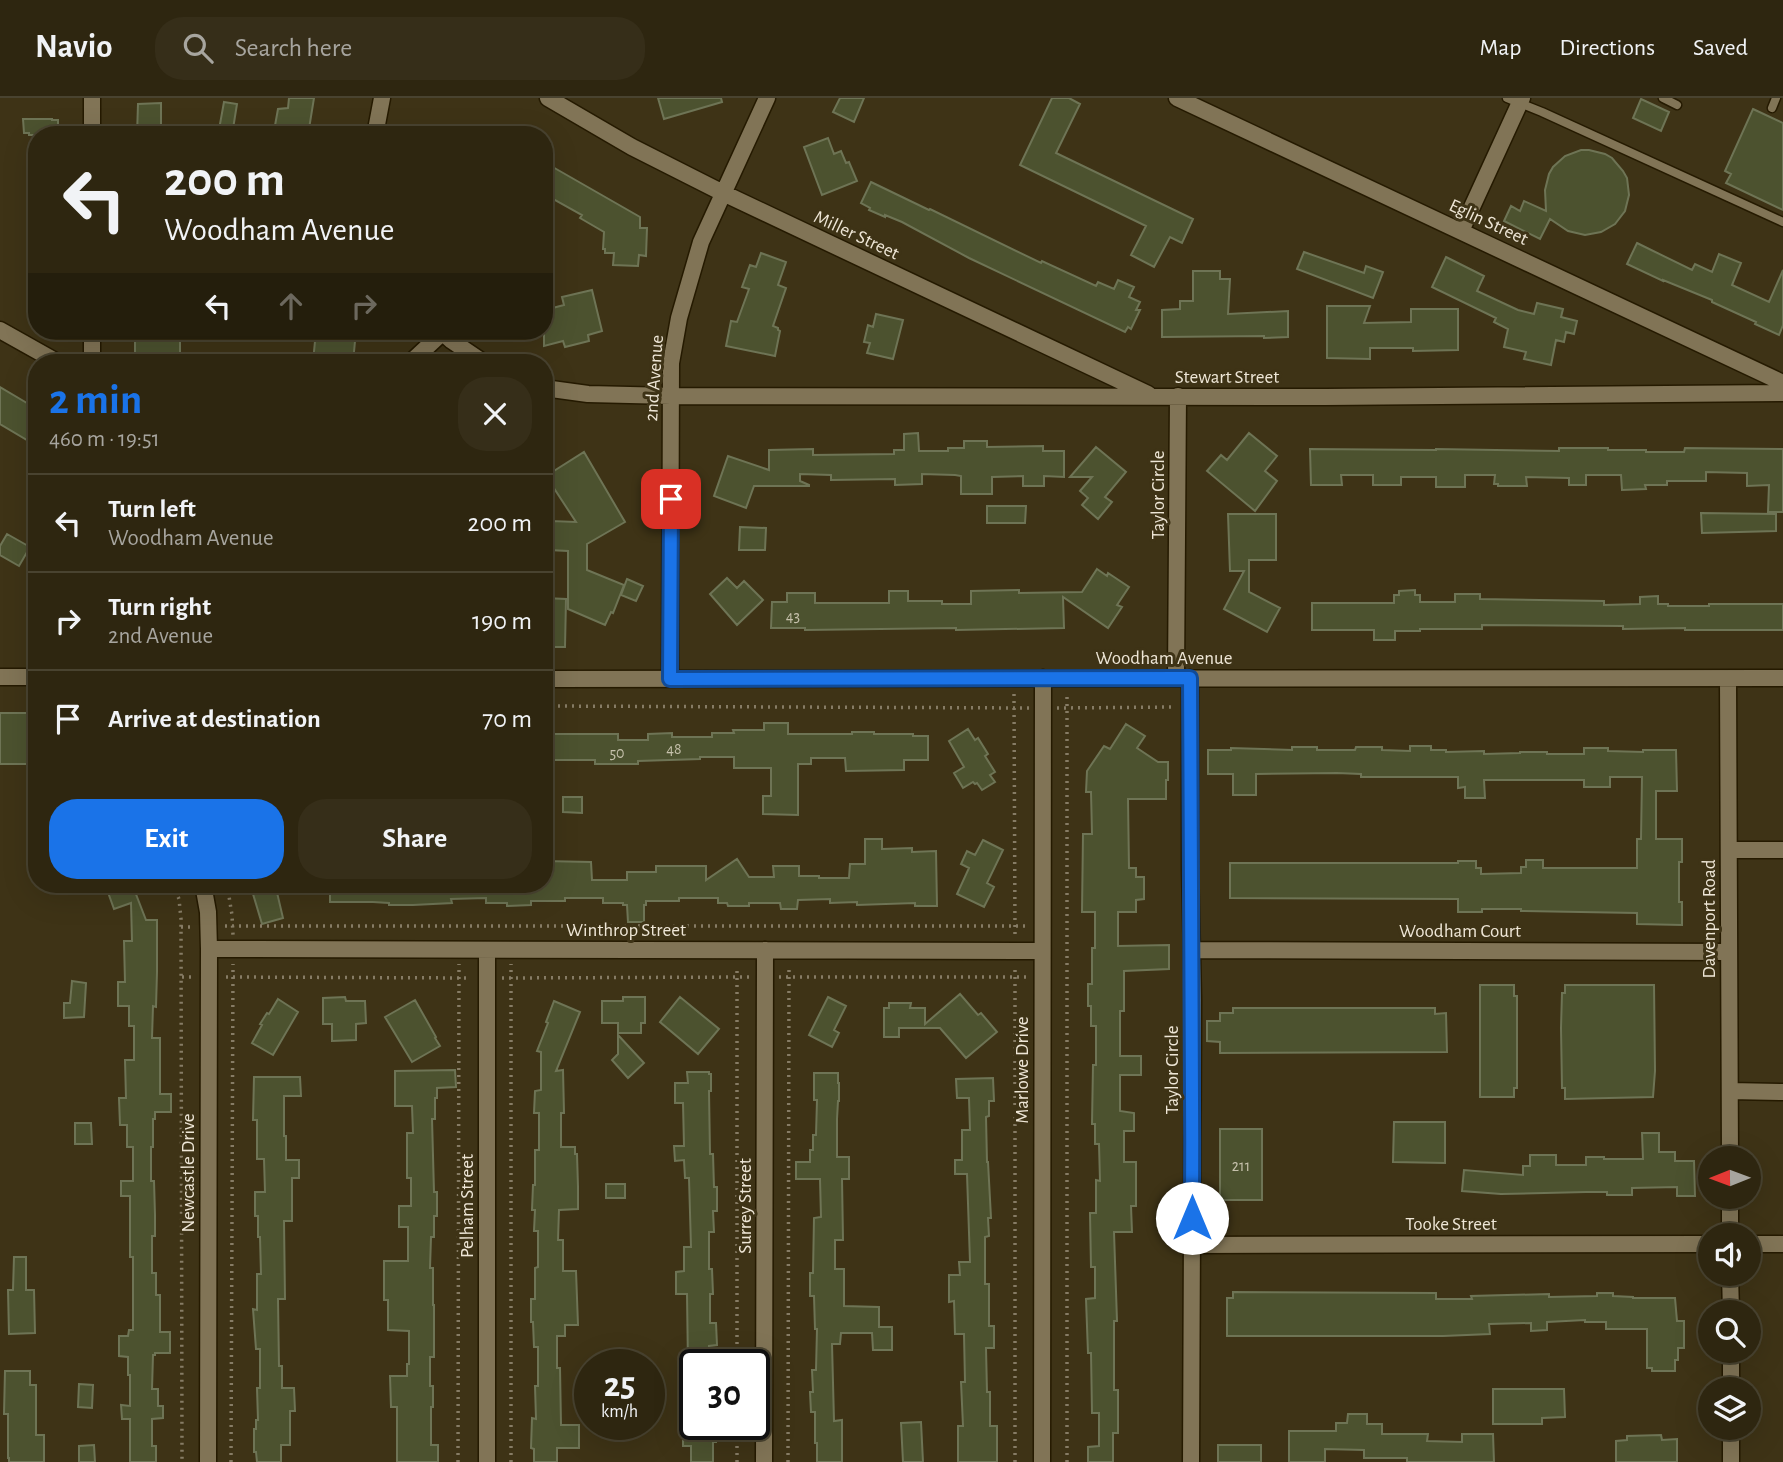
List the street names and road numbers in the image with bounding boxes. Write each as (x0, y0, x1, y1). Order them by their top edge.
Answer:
street label: Eglin Street (1446, 196, 1531, 249)
street label: Miller Street (811, 207, 902, 263)
street label: 2nd Avenue (642, 334, 667, 422)
street label: Stewart Street (1175, 368, 1279, 387)
street label: Taylor Circle (1149, 450, 1168, 540)
street label: Woodham Avenue (1096, 649, 1232, 668)
street label: Davenport Road (1700, 859, 1719, 979)
street label: Winthrop Street (566, 921, 686, 940)
street label: Woodham Court (1399, 922, 1521, 941)
street label: Marlowe Drive (1013, 1016, 1032, 1124)
street label: Taylor Circle (1163, 1025, 1182, 1115)
street label: Newcastle Drive (179, 1114, 198, 1233)
street label: Pelham Street (458, 1154, 477, 1258)
street label: Surrey Street (736, 1158, 755, 1254)
street label: Tooke Street (1405, 1215, 1497, 1234)

